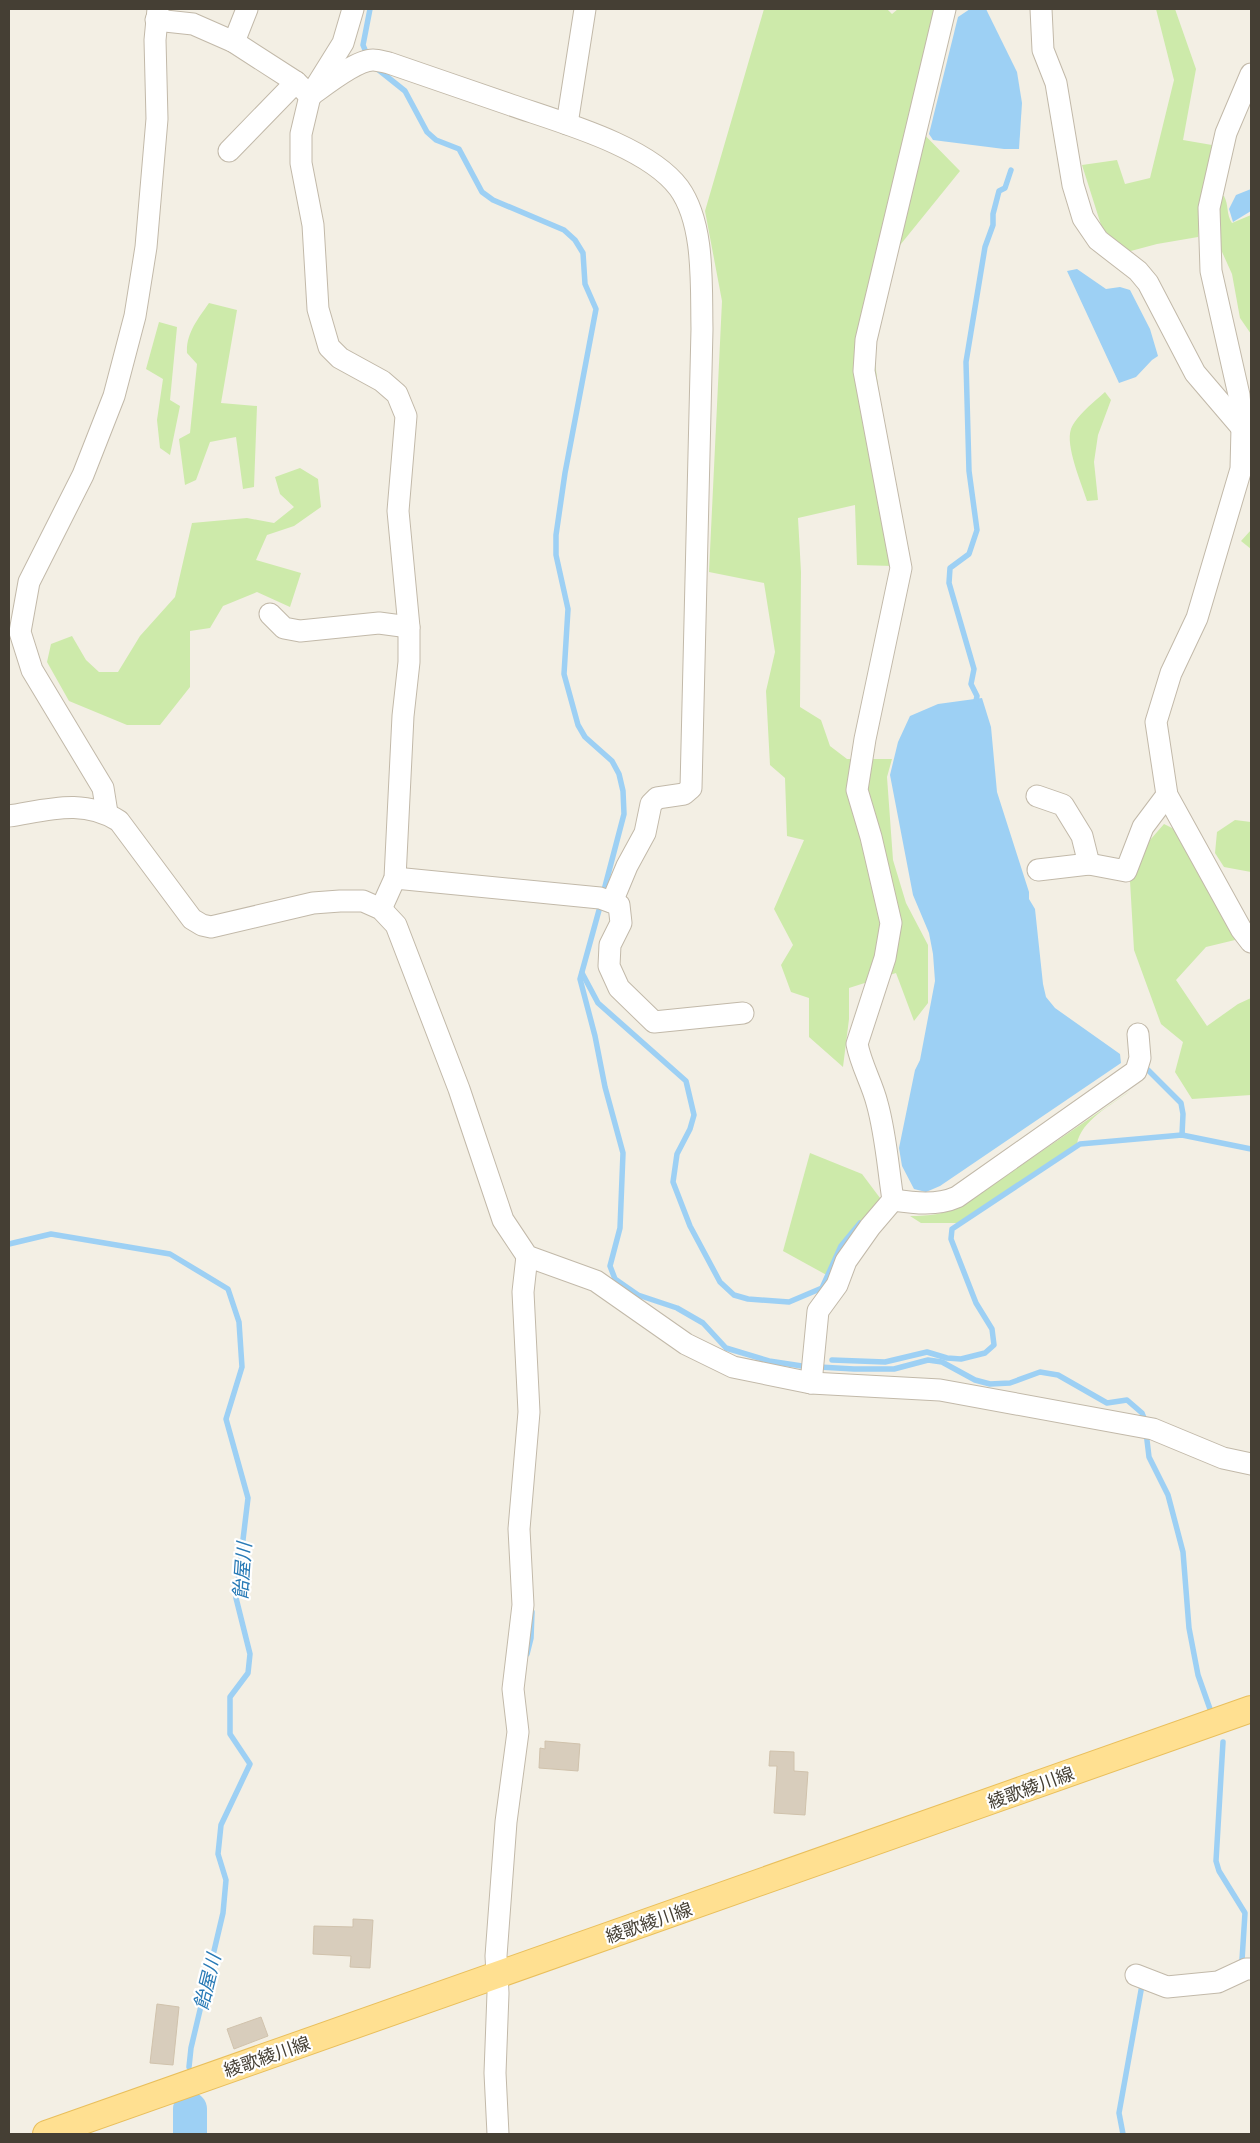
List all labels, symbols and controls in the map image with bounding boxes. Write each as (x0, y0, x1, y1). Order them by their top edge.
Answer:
water label: 飴屋川 (227, 1540, 258, 1600)
street label: 綾歌綾川線 (984, 1760, 1078, 1816)
street label: 綾歌綾川線 (602, 1896, 696, 1950)
water label: 飴屋川 (187, 1949, 228, 2013)
street label: 綾歌綾川線 (220, 2030, 314, 2084)

